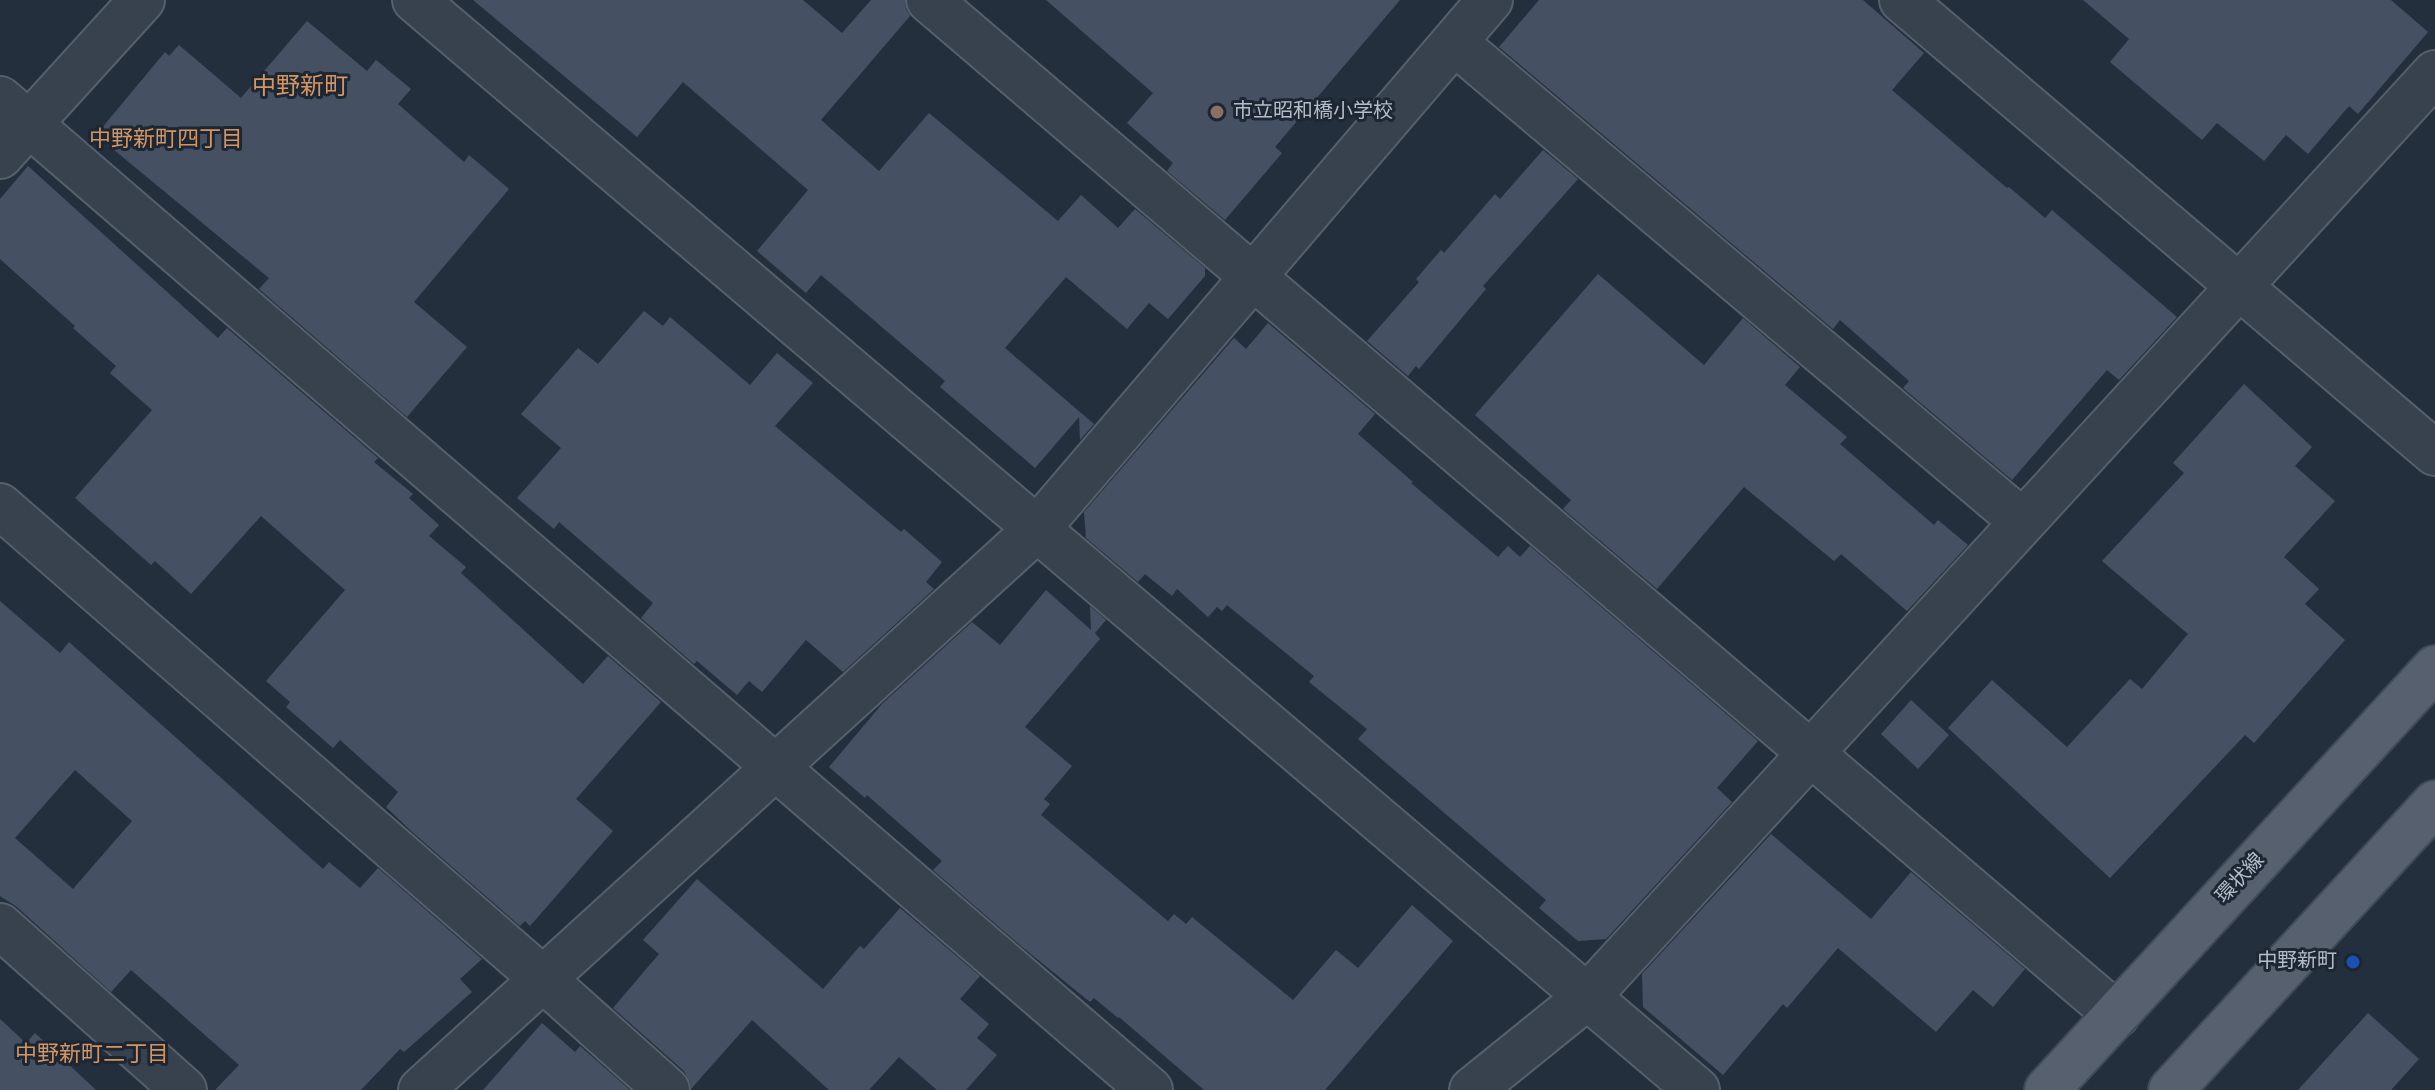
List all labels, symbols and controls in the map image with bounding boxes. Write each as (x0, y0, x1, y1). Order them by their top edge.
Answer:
district label: 中野新町 (252, 74, 348, 102)
place label: 市立昭和橋小学校 (1233, 100, 1393, 124)
marker: 市立昭和橋小学校 (1208, 103, 1226, 121)
district label: 中野新町四丁目 (89, 128, 243, 154)
street label: 環状線 (2212, 849, 2270, 909)
place label: 中野新町 (2257, 950, 2337, 974)
marker: 中野新町 (2344, 953, 2362, 971)
district label: 中野新町二丁目 (15, 1043, 169, 1069)

